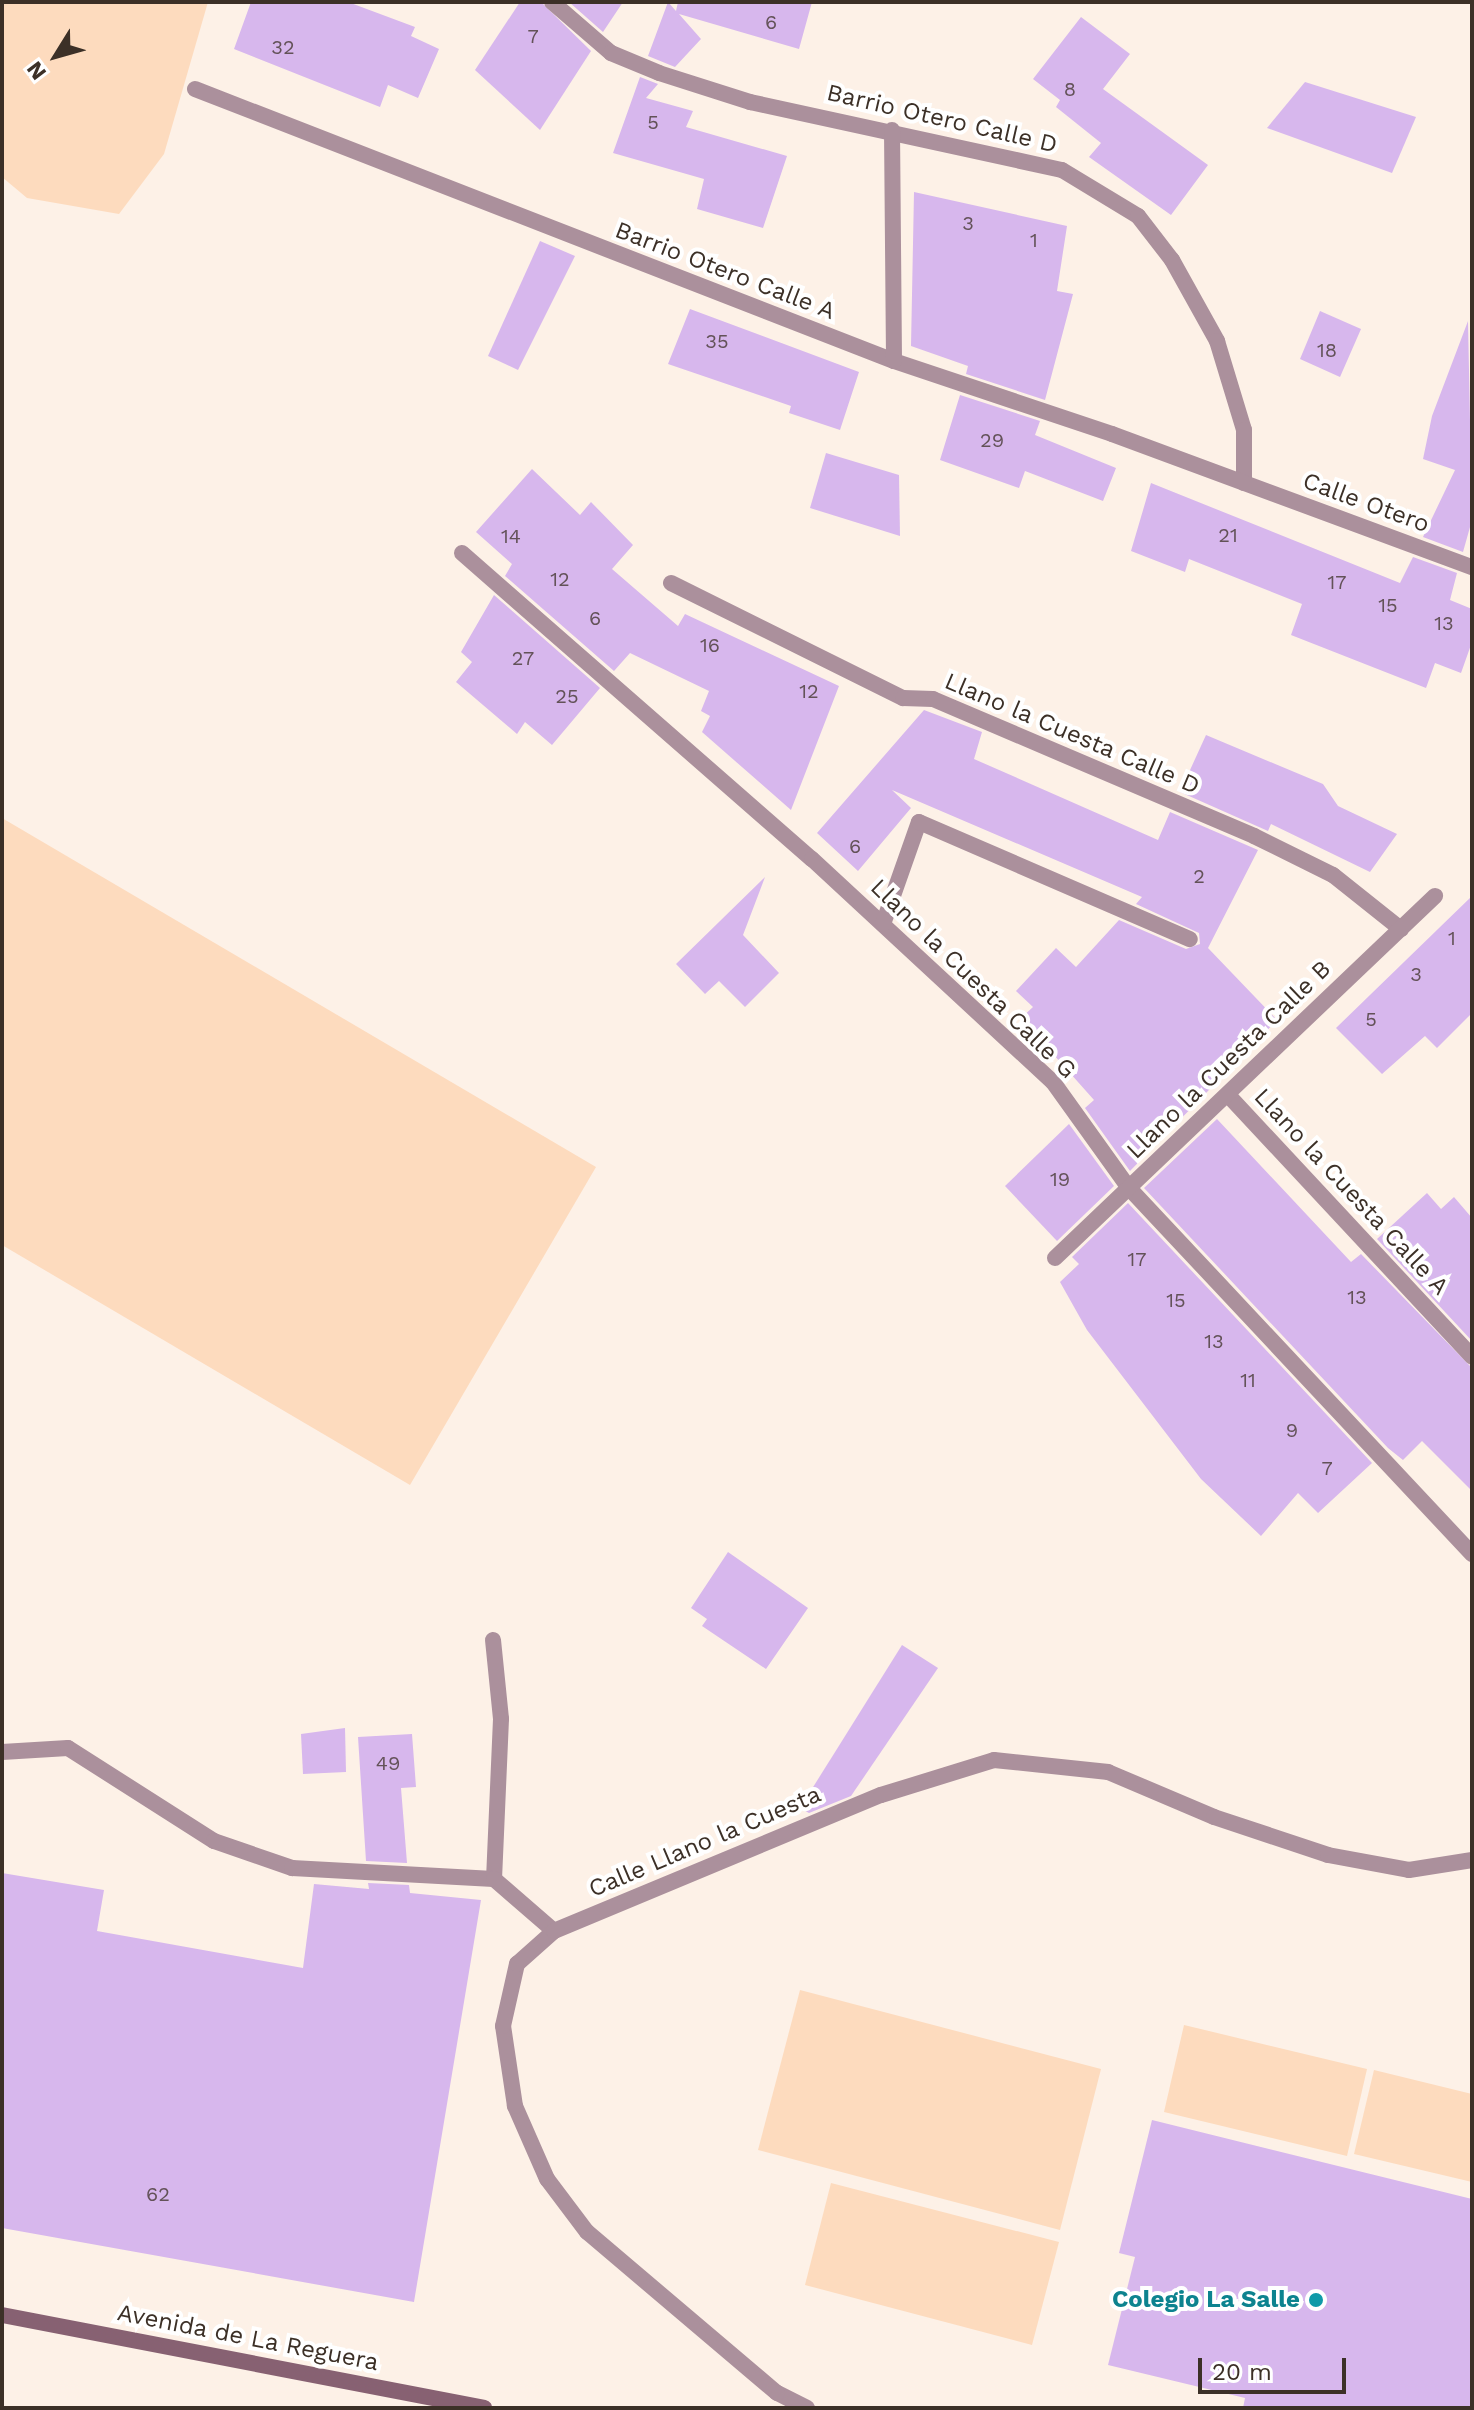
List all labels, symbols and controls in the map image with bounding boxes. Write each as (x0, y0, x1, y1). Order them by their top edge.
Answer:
house number: 6 (765, 10, 777, 34)
north arrow (16, 16, 96, 96)
house number: 7 (527, 24, 539, 48)
house number: 32 (271, 35, 295, 59)
text: N (22, 57, 51, 85)
house number: 8 (1064, 77, 1076, 101)
street label: Barrio Otero Calle D (824, 78, 1060, 160)
house number: 5 (647, 110, 659, 134)
house number: 3 (962, 211, 974, 235)
street label: Barrio Otero Calle A (610, 216, 840, 326)
house number: 1 (1030, 228, 1038, 252)
house number: 35 (705, 329, 729, 353)
house number: 18 (1317, 338, 1337, 362)
house number: 29 (980, 428, 1004, 452)
street label: Calle Otero (1299, 467, 1433, 539)
house number: 21 (1218, 523, 1238, 547)
house number: 14 (501, 524, 521, 548)
house number: 12 (550, 567, 570, 591)
house number: 17 (1327, 570, 1347, 594)
house number: 15 (1378, 593, 1398, 617)
house number: 6 (589, 606, 601, 630)
house number: 13 (1434, 611, 1454, 635)
house number: 16 (700, 633, 720, 657)
house number: 27 (512, 646, 534, 670)
street label: Llano la Cuesta Calle D (940, 667, 1204, 801)
house number: 12 (799, 679, 819, 703)
house number: 25 (555, 684, 579, 708)
house number: 6 (849, 834, 861, 858)
house number: 2 (1193, 864, 1205, 888)
street label: Llano la Cuesta Calle G (864, 873, 1082, 1085)
house number: 1 (1448, 926, 1456, 950)
street label: Llano la Cuesta Calle B (1120, 955, 1338, 1165)
house number: 3 (1410, 962, 1422, 986)
house number: 5 (1365, 1007, 1377, 1031)
street label: Llano la Cuesta Calle A (1247, 1082, 1455, 1302)
house number: 19 (1050, 1167, 1070, 1191)
house number: 17 (1127, 1247, 1147, 1271)
house number: 13 (1347, 1285, 1367, 1309)
house number: 15 (1166, 1288, 1186, 1312)
house number: 13 (1204, 1329, 1224, 1353)
house number: 11 (1240, 1368, 1256, 1392)
house number: 9 (1286, 1418, 1298, 1442)
house number: 7 (1321, 1456, 1333, 1480)
house number: 49 (376, 1751, 400, 1775)
street label: Calle Llano la Cuesta (584, 1780, 826, 1904)
house number: 62 (146, 2182, 170, 2206)
place label: Colegio La Salle (1112, 2286, 1300, 2314)
marker: Colegio La Salle (1307, 2291, 1325, 2309)
street label: Avenida de La Reguera (114, 2298, 382, 2378)
scale bar (1202, 2342, 1350, 2392)
text: 20 m (1212, 2358, 1272, 2386)

